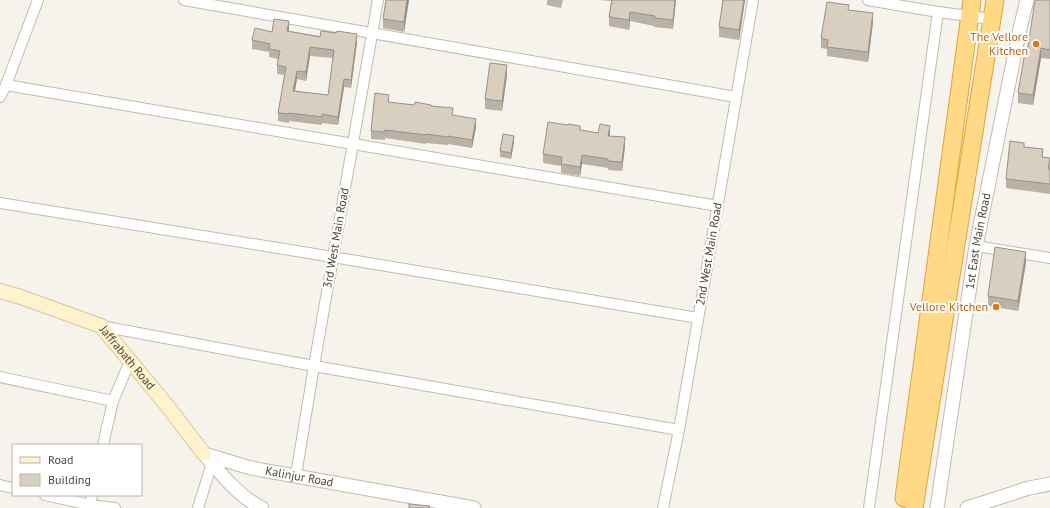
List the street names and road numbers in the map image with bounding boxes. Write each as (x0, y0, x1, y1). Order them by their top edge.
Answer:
street label: 3rd West Main Road (319, 187, 352, 289)
street label: 1st East Main Road (962, 192, 994, 290)
street label: 2nd West Main Road (692, 201, 725, 307)
street label: Jaffrabath Road (96, 321, 159, 392)
street label: Kalinjur Road (264, 463, 335, 490)

